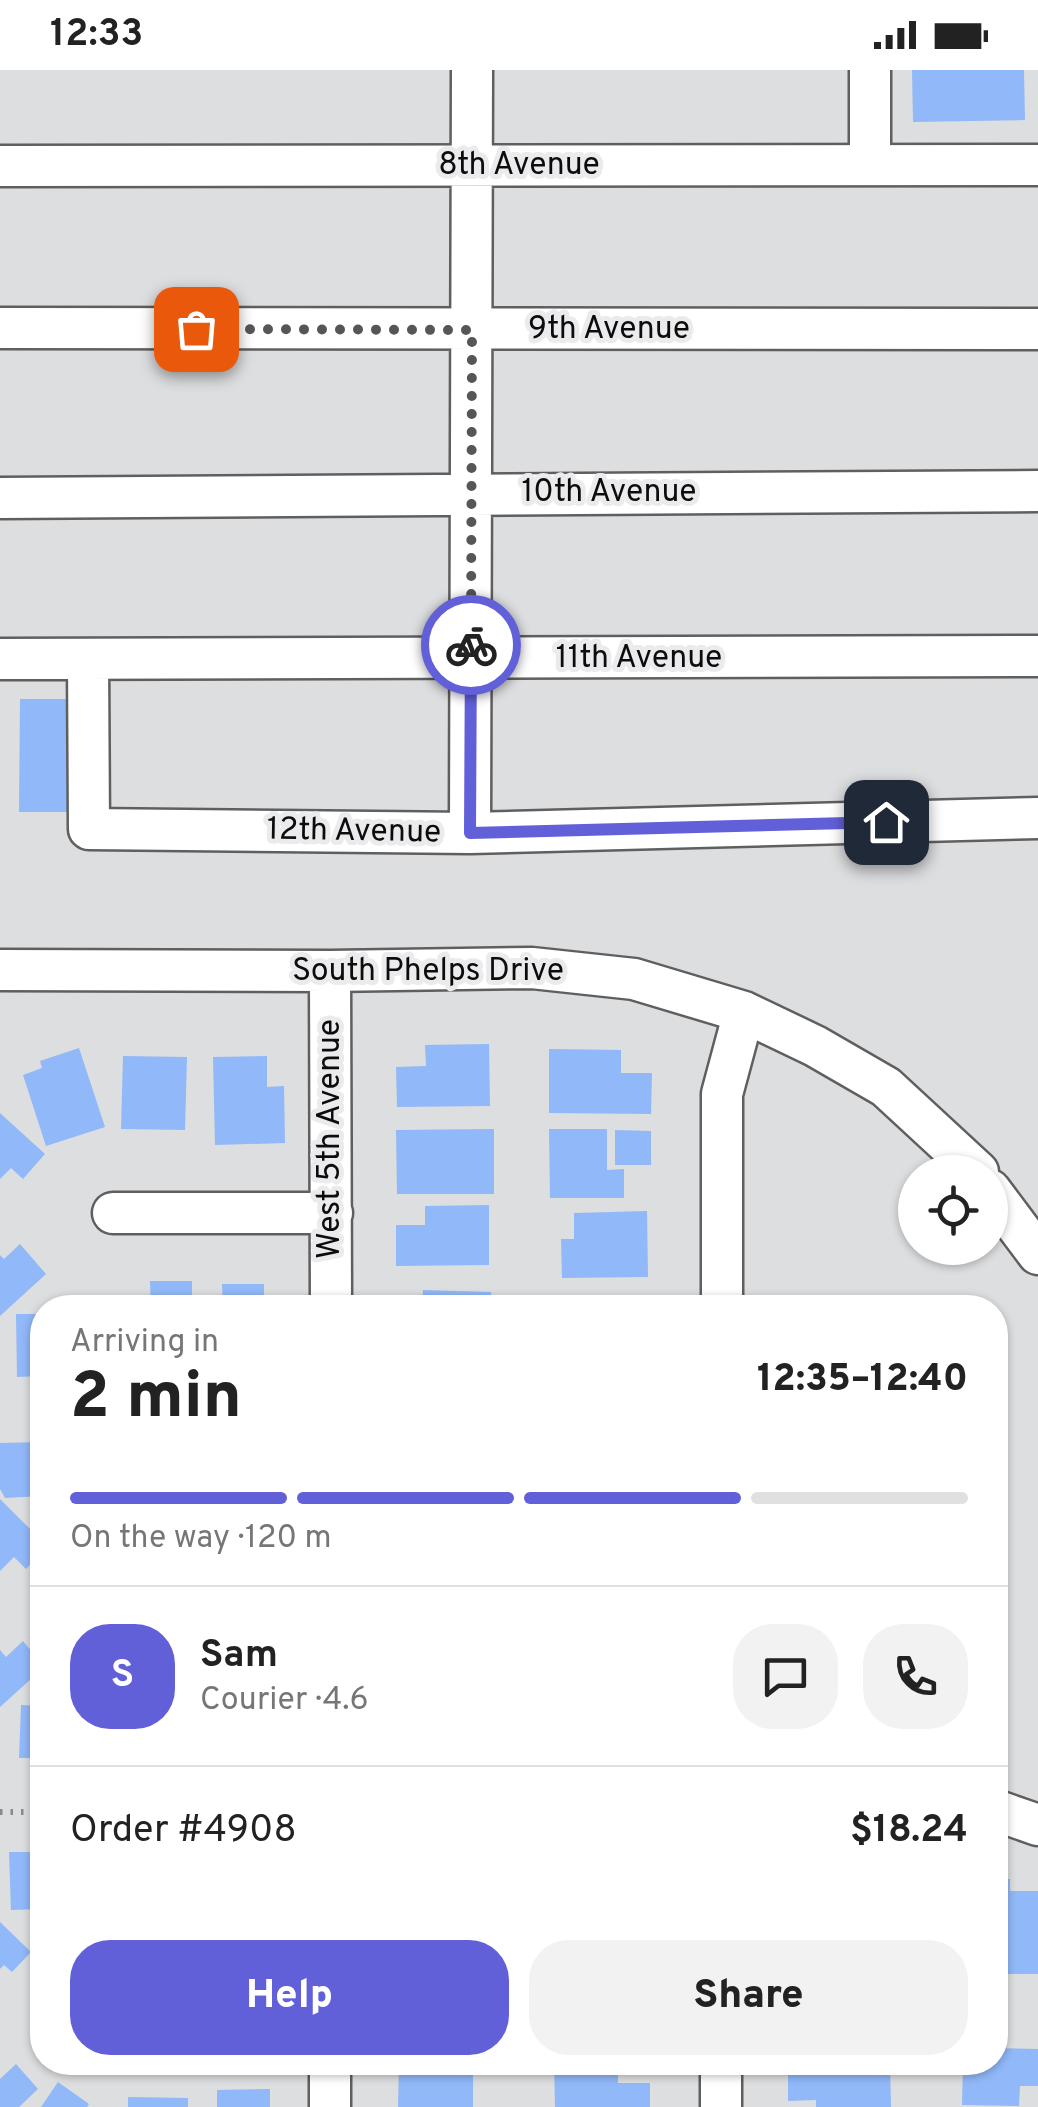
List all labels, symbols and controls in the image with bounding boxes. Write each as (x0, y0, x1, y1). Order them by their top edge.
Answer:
text: 12:33 (50, 11, 143, 60)
street label: 8th Avenue (438, 146, 600, 186)
pin (154, 287, 239, 372)
icon: bag (169, 302, 224, 357)
street label: 9th Avenue (528, 310, 690, 350)
street label: 10th Avenue (521, 473, 697, 513)
courier (421, 595, 521, 695)
icon: bike (444, 618, 499, 673)
street label: 11th Avenue (556, 639, 722, 679)
pin (844, 780, 929, 865)
icon: home (859, 795, 914, 850)
street label: 12th Avenue (267, 810, 441, 854)
street label: South Phelps Drive (292, 952, 564, 992)
street label: West 5th Avenue (311, 1019, 351, 1259)
map controls (898, 1155, 1008, 1265)
button: locate (898, 1155, 1008, 1265)
text: Arriving in (70, 1323, 219, 1363)
text: 12:35–12:40 (757, 1356, 968, 1405)
text: 2 min (70, 1359, 242, 1441)
text: On the way · 120 m (70, 1519, 332, 1559)
button: chat (733, 1624, 838, 1729)
button: phone (863, 1624, 968, 1729)
text: Sam (200, 1632, 278, 1681)
text: S (111, 1652, 134, 1701)
text: Courier · 4.6 (200, 1681, 369, 1721)
text: Order #4908 (70, 1807, 297, 1856)
text: $18.24 (850, 1807, 968, 1856)
button: Help (70, 1940, 509, 2055)
button: Share (529, 1940, 968, 2055)

